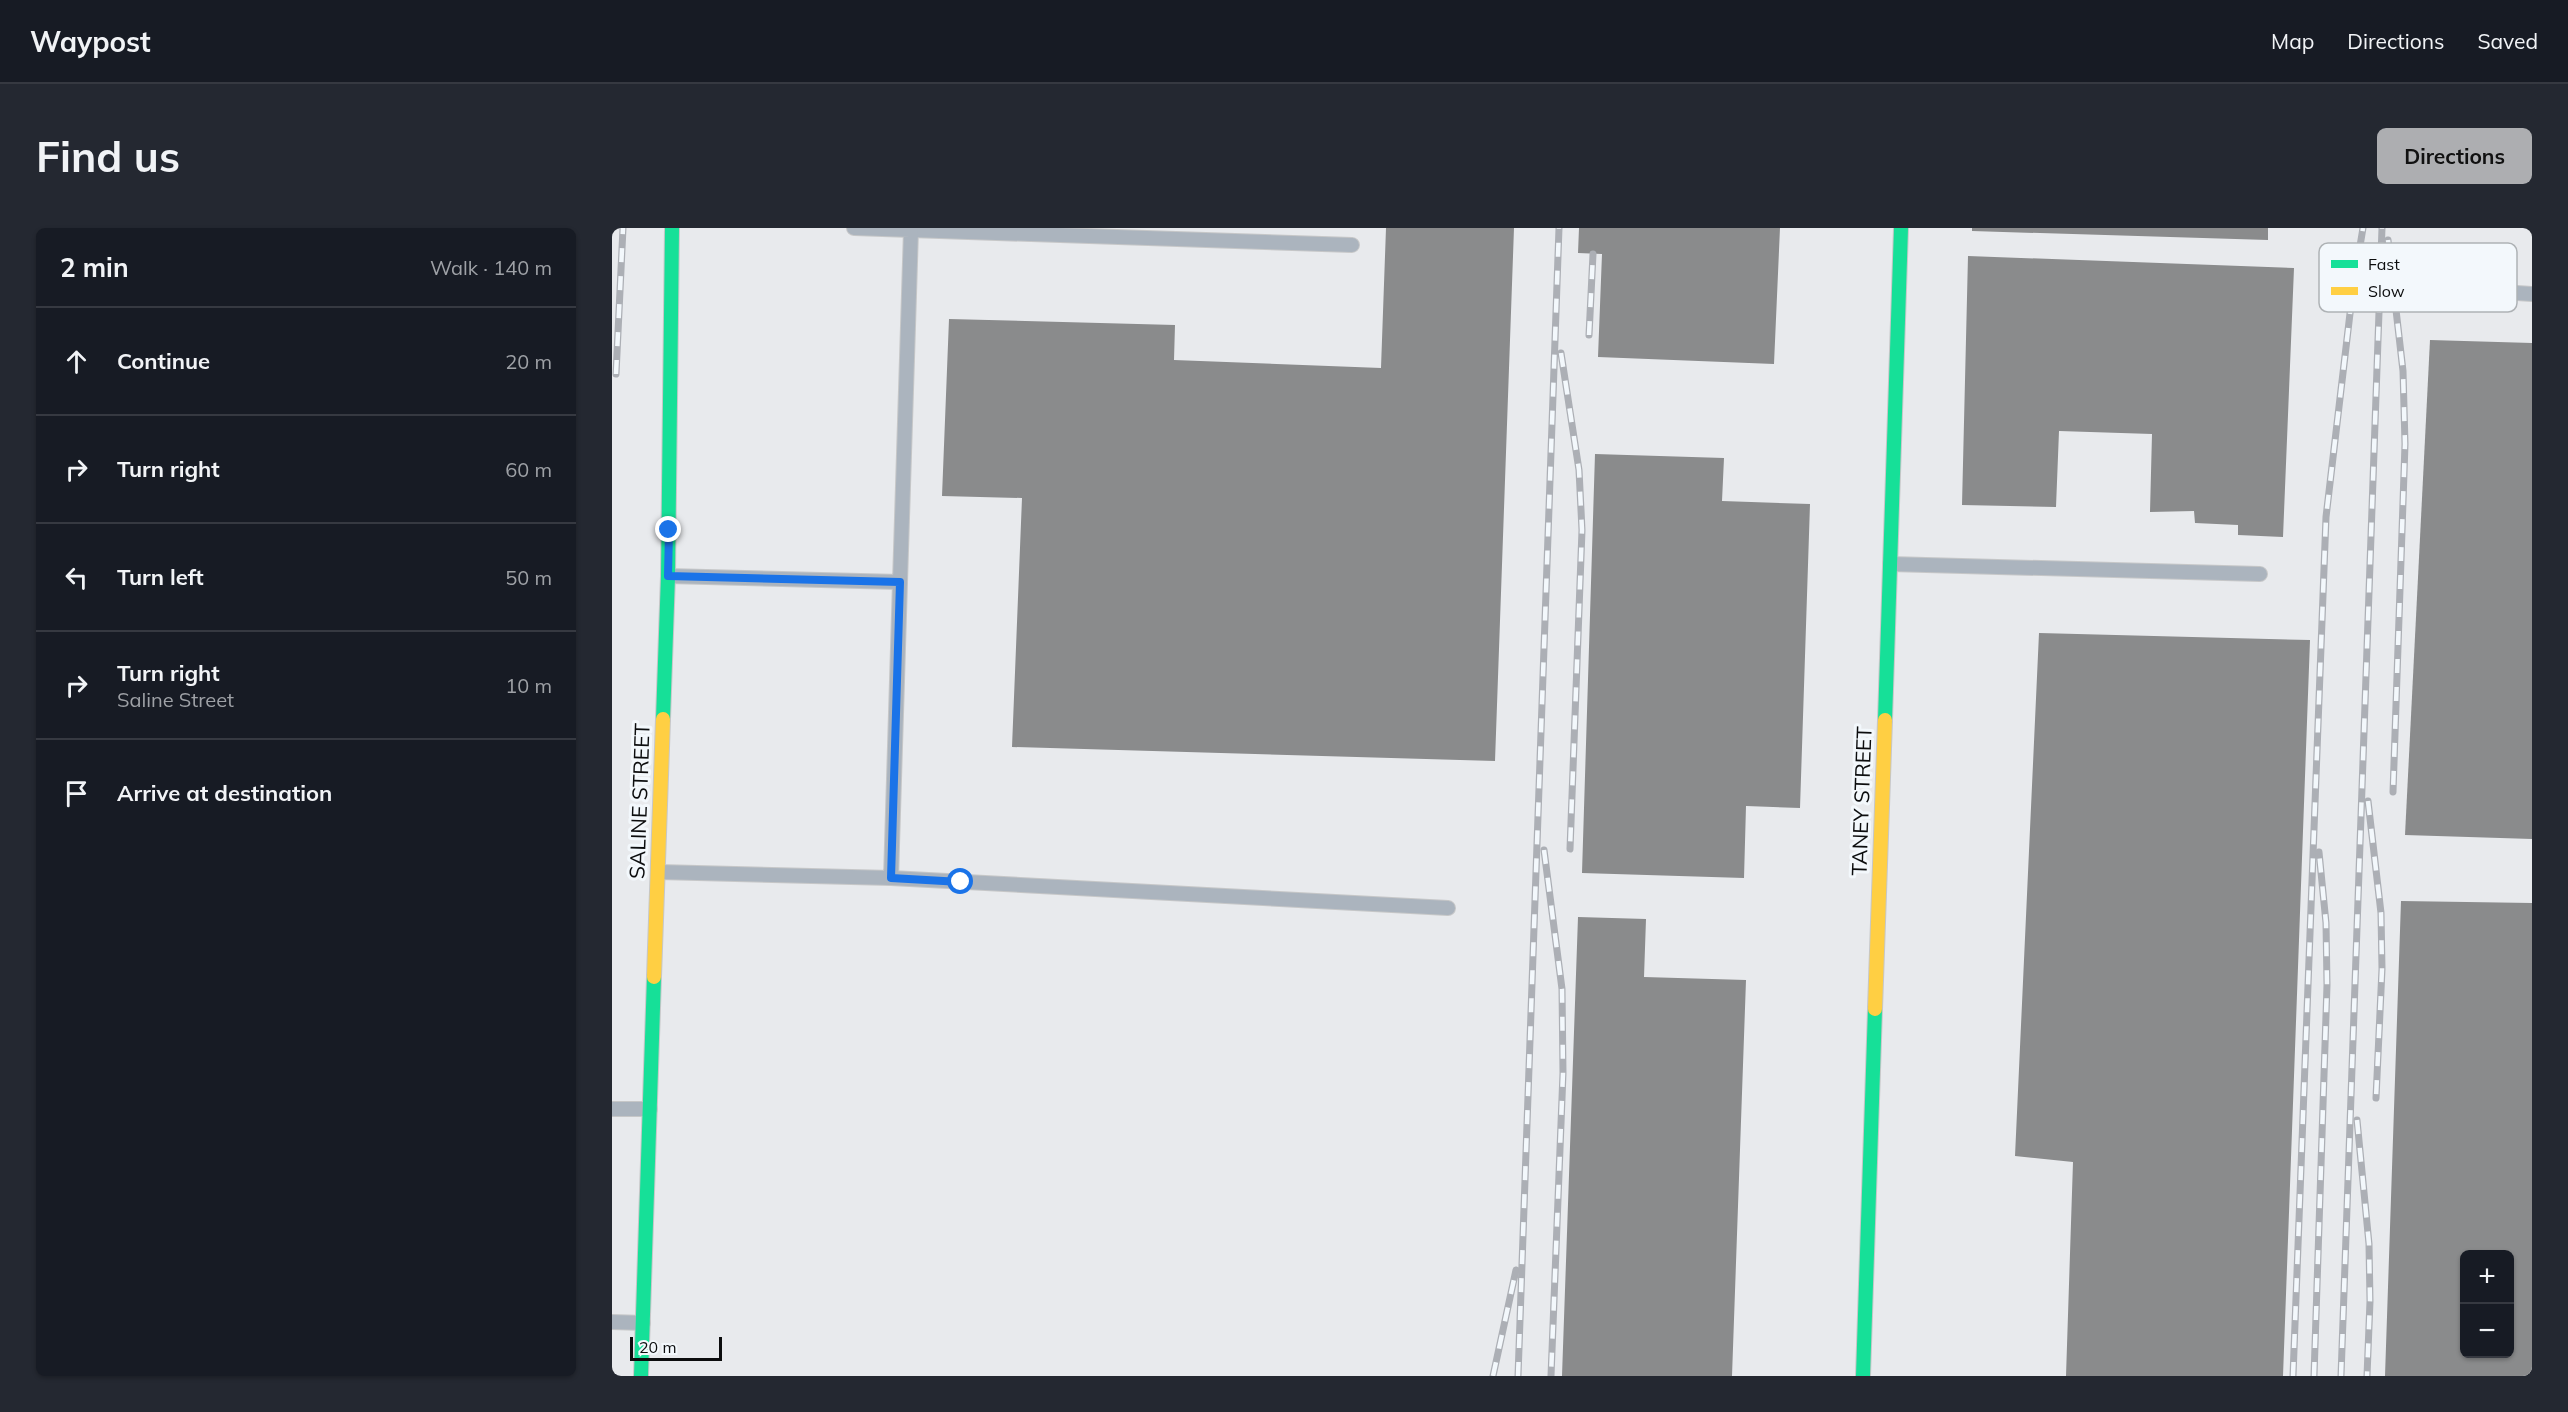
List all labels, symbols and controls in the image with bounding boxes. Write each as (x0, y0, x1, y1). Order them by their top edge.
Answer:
text: Waypost (30, 24, 151, 59)
text: Map (2271, 28, 2314, 54)
text: Directions (2347, 28, 2444, 54)
text: Saved (2477, 28, 2538, 54)
button: Directions (2377, 128, 2532, 184)
text: Find us (36, 130, 180, 183)
legend (2319, 243, 2517, 312)
text: 2 min (60, 251, 129, 284)
text: Fast (2368, 254, 2400, 274)
text: Walk · 140 m (430, 255, 552, 280)
text: Slow (2368, 281, 2405, 301)
icon: ahead (60, 345, 93, 378)
text: Continue (117, 347, 210, 375)
text: 20 m (505, 349, 552, 374)
icon: right (60, 453, 93, 486)
text: Turn right (117, 455, 220, 483)
text: 60 m (505, 457, 552, 482)
route end (655, 516, 681, 542)
icon: left (60, 561, 93, 594)
text: Turn left (117, 563, 204, 591)
text: 50 m (505, 565, 552, 590)
text: Turn right (117, 659, 220, 687)
icon: right (60, 669, 93, 702)
text: 10 m (505, 673, 552, 698)
text: Saline Street (117, 687, 234, 712)
street label: SALINE STREET (623, 722, 655, 879)
street label: TANEY STREET (1845, 725, 1877, 876)
icon: arrive (60, 777, 93, 810)
text: Arrive at destination (117, 779, 332, 807)
route start (947, 868, 973, 894)
map controls (2460, 1250, 2514, 1358)
button: + (2460, 1250, 2514, 1304)
button: − (2460, 1304, 2514, 1358)
scale bar (630, 1334, 722, 1362)
text: 20 m (639, 1337, 676, 1357)

